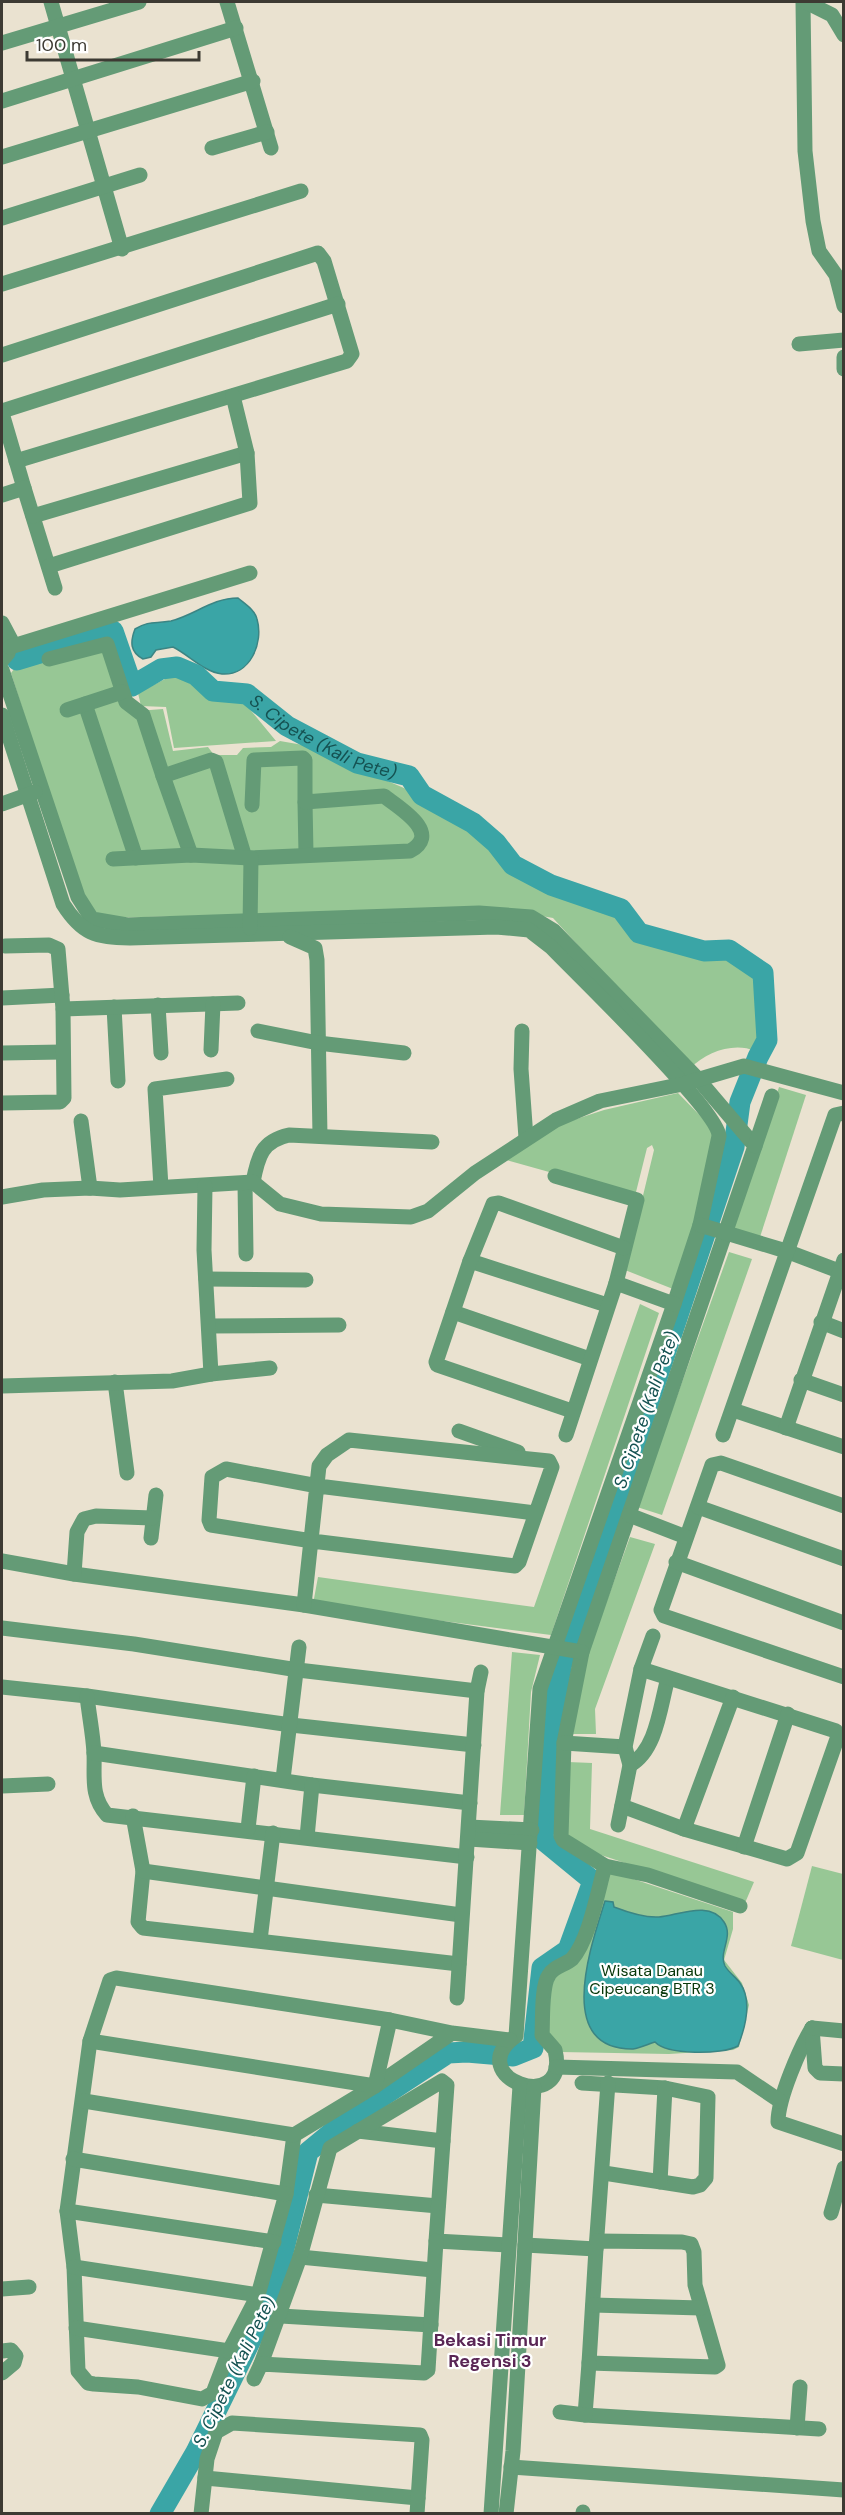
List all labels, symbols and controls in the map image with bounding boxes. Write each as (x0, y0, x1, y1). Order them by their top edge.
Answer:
scale bar (27, 24, 200, 62)
text: 100 m (36, 33, 87, 57)
water label: S. Cipete (Kali Pete) (245, 689, 399, 785)
water label: S. Cipete (Kali Pete) (608, 1328, 684, 1492)
park label: Wisata Danau Cipeucang BTR 3 (589, 1960, 715, 1999)
water label: S. Cipete (Kali Pete) (187, 2293, 281, 2451)
district label: Bekasi Timur Regensi 3 (434, 2328, 546, 2373)

